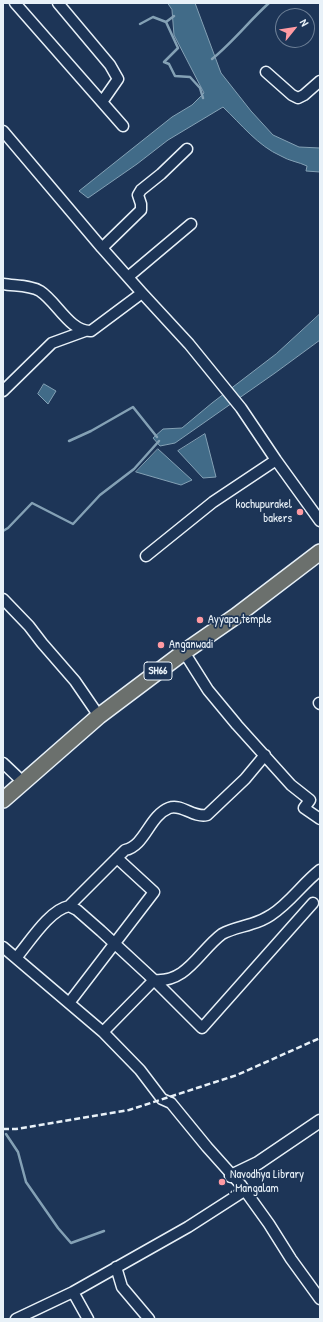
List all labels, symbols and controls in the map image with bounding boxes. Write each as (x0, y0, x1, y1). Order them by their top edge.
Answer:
north arrow (275, 8, 315, 48)
text: N (297, 16, 312, 29)
place label: kochupurakel bakers (235, 498, 292, 526)
marker: kochupurakel bakers (295, 507, 305, 517)
place label: Ayyapa temple (208, 613, 271, 627)
marker: Ayyapa temple (195, 615, 205, 625)
place label: Anganwadi (169, 638, 213, 652)
marker: Anganwadi (156, 640, 166, 650)
road number: SH66 (144, 662, 172, 680)
place label: Navodhya Library , Mangalam (230, 1168, 304, 1196)
marker: Navodhya Library , Mangalam (217, 1177, 227, 1187)

